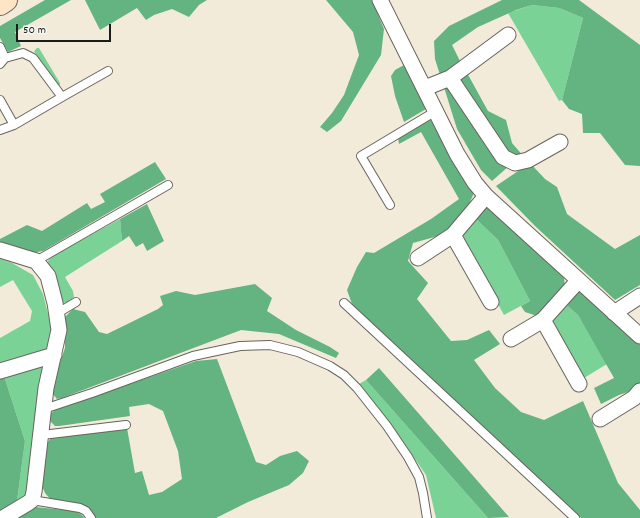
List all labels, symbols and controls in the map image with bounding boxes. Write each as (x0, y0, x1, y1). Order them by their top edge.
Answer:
scale bar (18, 16, 113, 42)
text: 50 m (23, 22, 46, 39)

